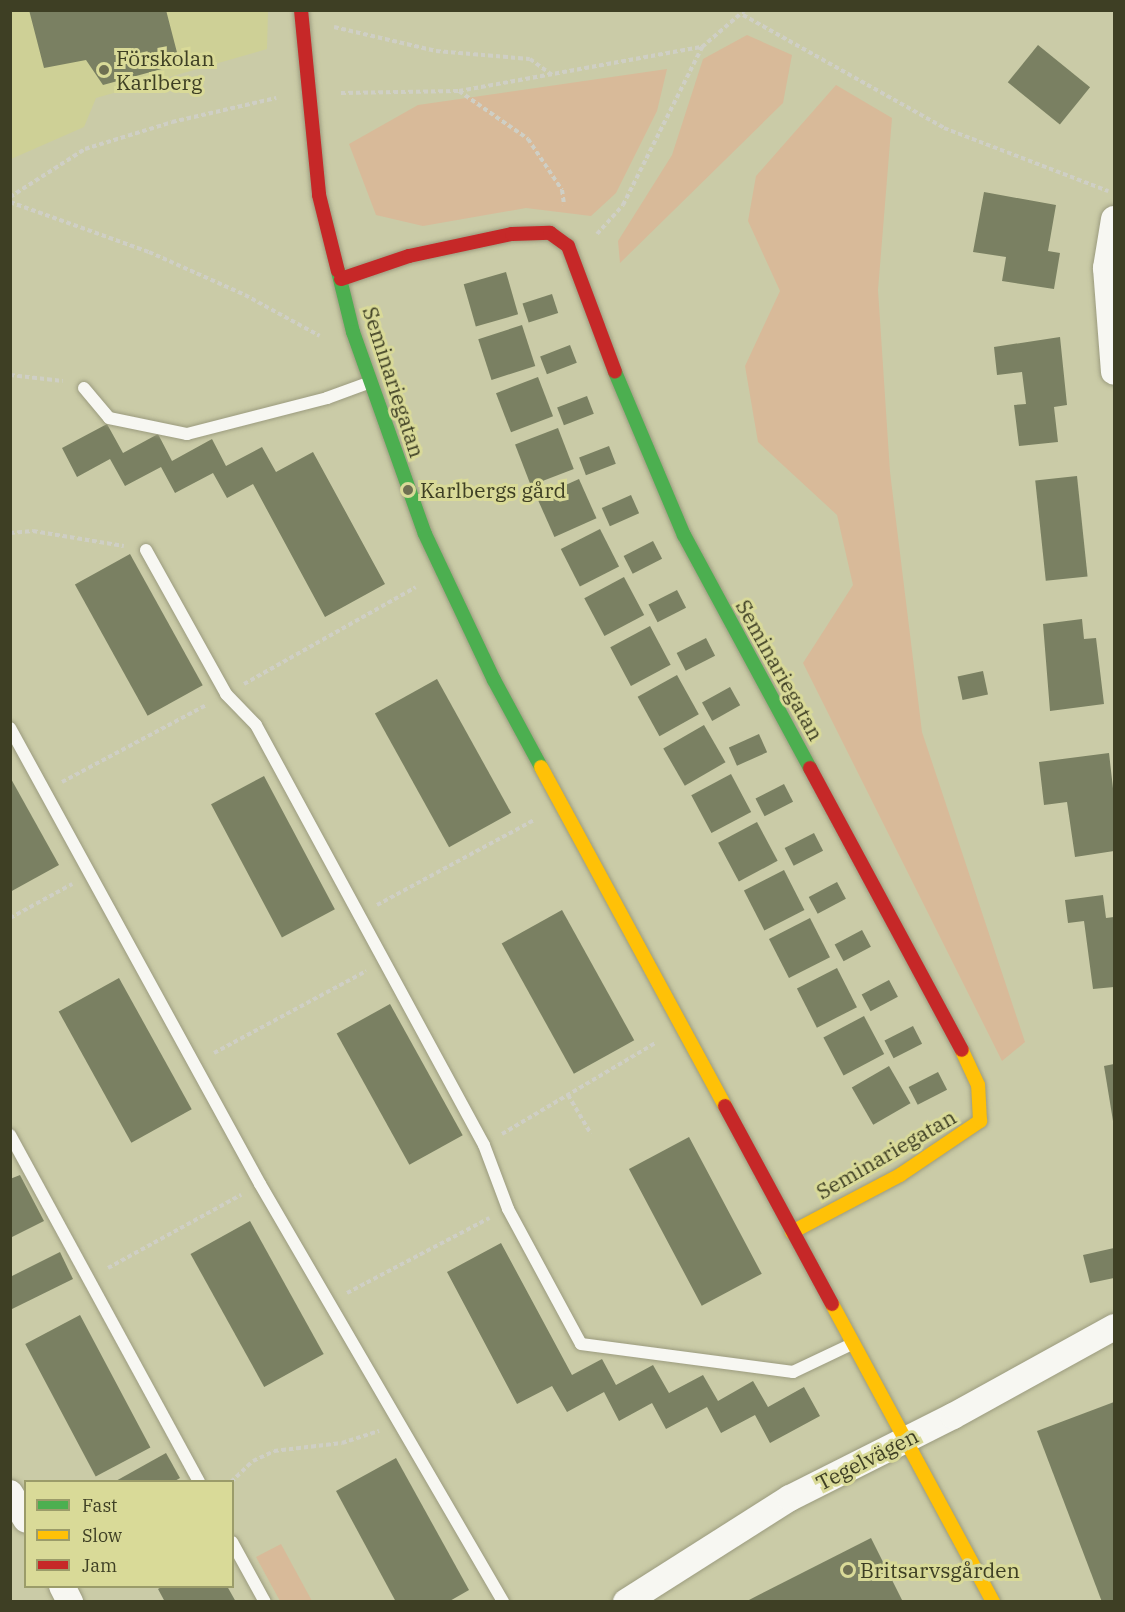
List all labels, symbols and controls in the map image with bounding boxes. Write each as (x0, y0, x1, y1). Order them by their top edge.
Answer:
place label: Förskolan Karlberg (116, 45, 215, 95)
marker: Förskolan Karlberg (97, 63, 111, 77)
street label: Seminariegatan (358, 303, 430, 461)
place label: Karlbergs gård (420, 477, 566, 503)
marker: Karlbergs gård (401, 483, 415, 497)
street label: Seminariegatan (731, 595, 829, 745)
street label: Seminariegatan (812, 1104, 960, 1204)
street label: Tegelvägen (812, 1423, 922, 1495)
legend (24, 1480, 234, 1588)
text: Fast (82, 1494, 117, 1517)
text: Slow (82, 1524, 122, 1547)
text: Jam (82, 1554, 117, 1577)
place label: Britsarvsgården (860, 1557, 1020, 1583)
marker: Britsarvsgården (841, 1563, 855, 1577)

